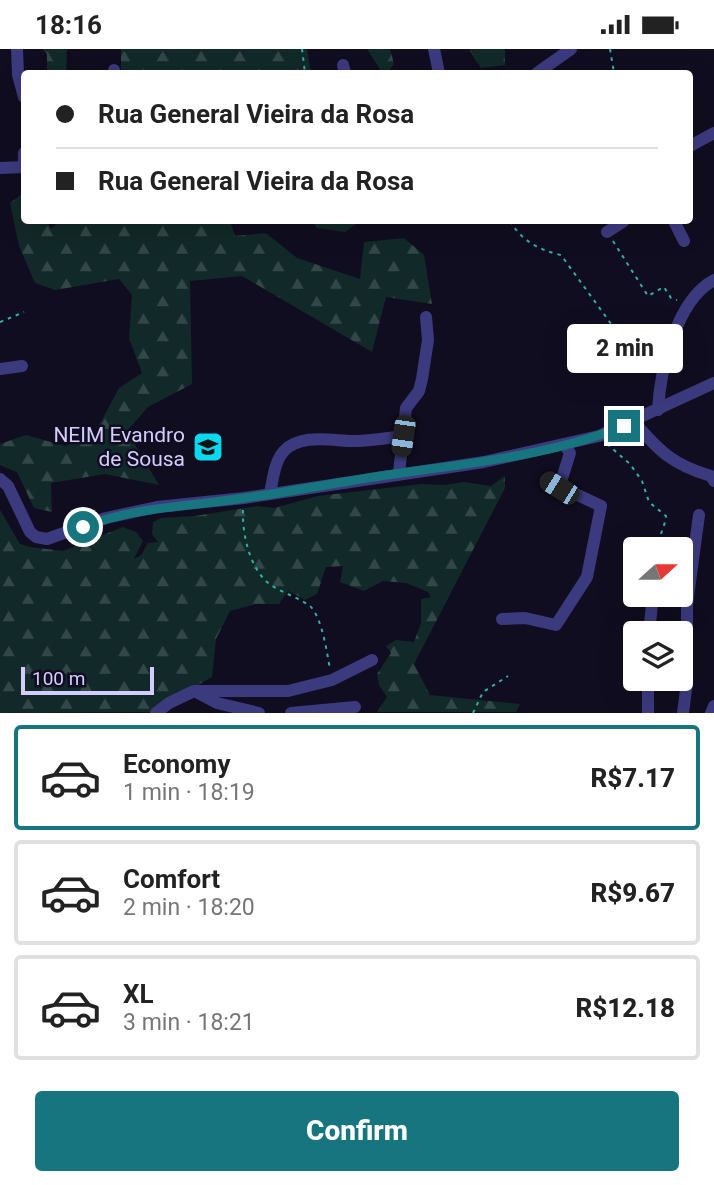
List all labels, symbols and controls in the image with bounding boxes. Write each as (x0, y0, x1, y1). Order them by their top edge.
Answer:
text: 18:16 (35, 10, 102, 40)
text: Rua General Vieira da Rosa (98, 99, 414, 129)
text: Rua General Vieira da Rosa (98, 166, 414, 196)
callout: 2 min (566, 325, 682, 373)
text: 2 min (596, 335, 654, 362)
route end (608, 410, 640, 442)
car (390, 414, 417, 458)
place label: NEIM Evandro de Sousa (53, 423, 185, 471)
school or university icon: NEIM Evandro de Sousa (191, 430, 225, 464)
car (536, 468, 583, 508)
route start (67, 511, 99, 543)
north arrow (623, 537, 693, 607)
map controls (623, 537, 693, 691)
button: layers (623, 621, 693, 691)
scale bar (21, 663, 154, 695)
text: 100 m (32, 667, 85, 690)
icon: car (39, 746, 102, 809)
text: Economy (123, 749, 230, 779)
text: R$7.17 (591, 763, 675, 793)
text: 1 min · 18:19 (123, 779, 255, 806)
icon: car (39, 861, 102, 924)
text: Comfort (123, 864, 220, 894)
text: R$9.67 (591, 878, 675, 908)
text: 2 min · 18:20 (123, 894, 255, 921)
icon: car (39, 976, 102, 1039)
text: XL (123, 979, 154, 1009)
text: R$12.18 (576, 993, 675, 1023)
text: 3 min · 18:21 (123, 1009, 255, 1036)
button: Confirm (35, 1091, 679, 1171)

